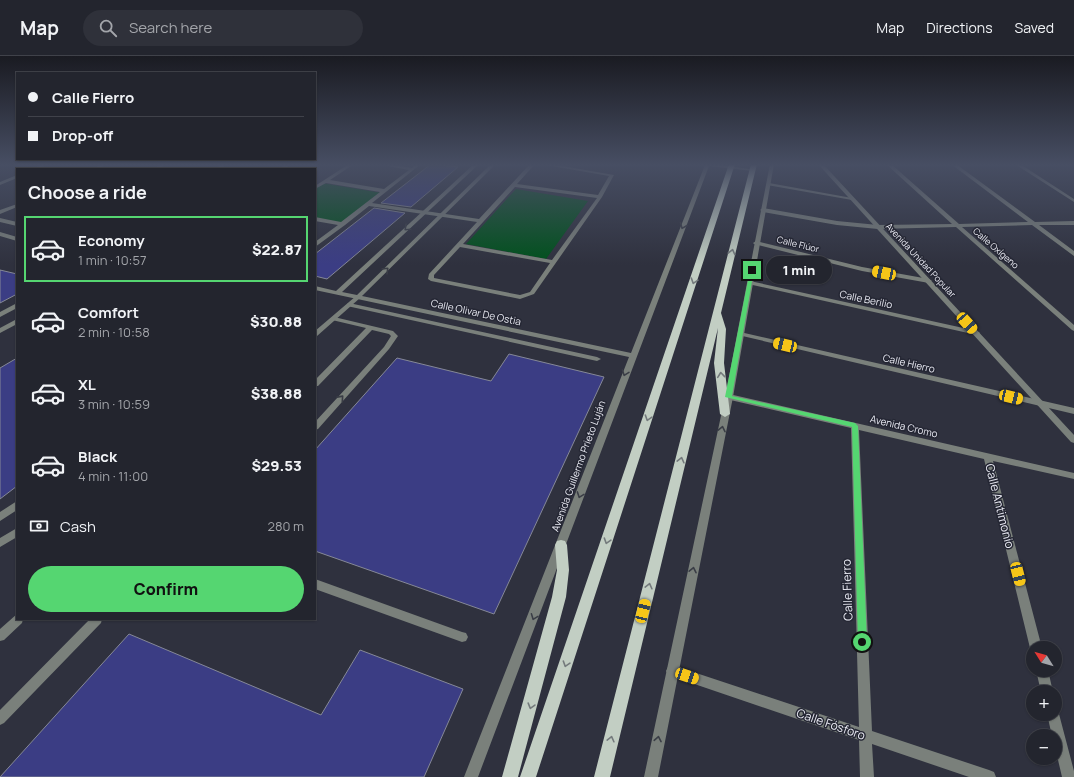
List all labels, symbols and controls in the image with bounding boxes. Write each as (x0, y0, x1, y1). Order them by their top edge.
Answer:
search box (83, 10, 363, 46)
text: Map (20, 15, 59, 41)
icon: search (97, 17, 119, 39)
text: Search here (129, 17, 212, 38)
text: Map (876, 18, 904, 37)
text: Directions (926, 18, 993, 37)
text: Saved (1015, 18, 1054, 37)
text: Calle Fierro (52, 87, 134, 108)
text: Drop-off (52, 125, 113, 146)
text: Choose a ride (28, 180, 147, 204)
street label: Avenida Unidad Popular (883, 220, 959, 301)
one-way arrow (680, 223, 688, 230)
one-way arrow (404, 224, 412, 231)
street label: Calle Oxígeno (970, 224, 1022, 272)
text: Economy (78, 230, 145, 251)
icon: car (30, 231, 66, 267)
street label: Calle Flúor (775, 232, 821, 256)
text: $22.87 (252, 239, 302, 260)
one-way arrow (727, 249, 736, 256)
text: 1 min · 10:57 (78, 251, 147, 269)
callout: 1 min (766, 256, 832, 284)
route end (743, 261, 761, 279)
text: 1 min (783, 261, 815, 279)
car (871, 265, 897, 281)
one-way arrow (381, 267, 389, 275)
one-way arrow (690, 278, 699, 285)
street label: Calle Berilio (838, 287, 894, 311)
street label: Calle Olivar De Ostia (430, 296, 522, 328)
text: Comfort (78, 302, 139, 323)
icon: car (30, 303, 66, 339)
car (955, 310, 979, 336)
text: $30.88 (250, 311, 302, 332)
text: 2 min · 10:58 (78, 323, 150, 341)
car (772, 336, 798, 354)
street label: Calle Hierro (881, 350, 937, 376)
one-way arrow (622, 370, 630, 377)
one-way arrow (716, 372, 725, 378)
text: XL (78, 374, 96, 395)
icon: car (30, 375, 66, 411)
text: $38.88 (251, 383, 302, 404)
car (998, 388, 1024, 406)
text: 3 min · 10:59 (78, 395, 150, 413)
one-way arrow (337, 395, 344, 403)
street label: Avenida Guillermo Prieto Luján (548, 398, 608, 534)
street label: Avenida Cromo (869, 411, 939, 441)
one-way arrow (645, 414, 653, 421)
one-way arrow (717, 426, 725, 432)
text: Black (78, 446, 117, 467)
icon: car (30, 447, 66, 483)
text: $29.53 (251, 455, 302, 476)
one-way arrow (676, 457, 685, 464)
street label: Calle Antimonio (981, 462, 1019, 550)
text: 4 min · 11:00 (78, 467, 148, 485)
one-way arrow (576, 492, 584, 499)
icon: cash (28, 515, 50, 537)
text: Cash (60, 516, 96, 537)
text: 280 m (267, 517, 304, 535)
one-way arrow (603, 537, 612, 544)
street label: Calle Fierro (837, 559, 857, 621)
car (1009, 561, 1027, 587)
button: Confirm (28, 566, 304, 612)
one-way arrow (688, 567, 696, 573)
one-way arrow (645, 583, 653, 589)
car (634, 598, 652, 624)
one-way arrow (530, 613, 538, 620)
route start (853, 633, 871, 651)
north arrow (1026, 641, 1062, 677)
map controls (1026, 641, 1062, 765)
one-way arrow (562, 661, 571, 668)
car (674, 666, 700, 686)
button: + (1026, 685, 1062, 721)
one-way arrow (527, 703, 535, 709)
street label: Calle Fósforo (794, 704, 868, 744)
button: − (1026, 729, 1062, 765)
one-way arrow (606, 736, 615, 743)
one-way arrow (654, 736, 662, 742)

